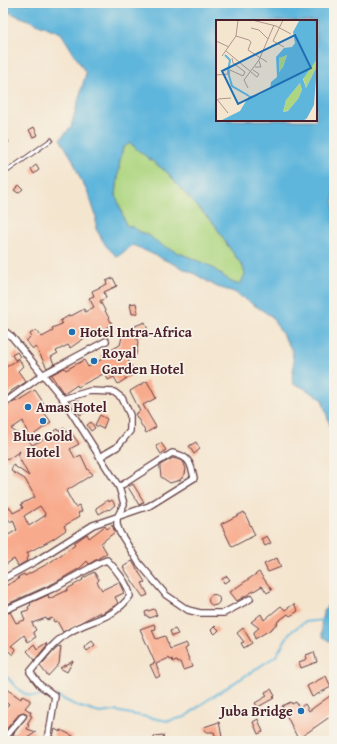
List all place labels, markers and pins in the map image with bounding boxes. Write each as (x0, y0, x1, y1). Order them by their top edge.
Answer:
place label: Hotel Intra-Africa (80, 322, 193, 342)
marker: Hotel Intra-Africa (67, 327, 77, 337)
place label: Royal Garden Hotel (102, 343, 185, 379)
marker: Royal Garden Hotel (89, 356, 99, 366)
place label: Amas Hotel (36, 397, 108, 417)
marker: Amas Hotel (23, 402, 33, 412)
marker: Blue Gold Hotel (38, 416, 48, 426)
place label: Blue Gold Hotel (13, 426, 73, 462)
place label: Juba Bridge (219, 701, 293, 721)
marker: Juba Bridge (296, 706, 306, 716)

